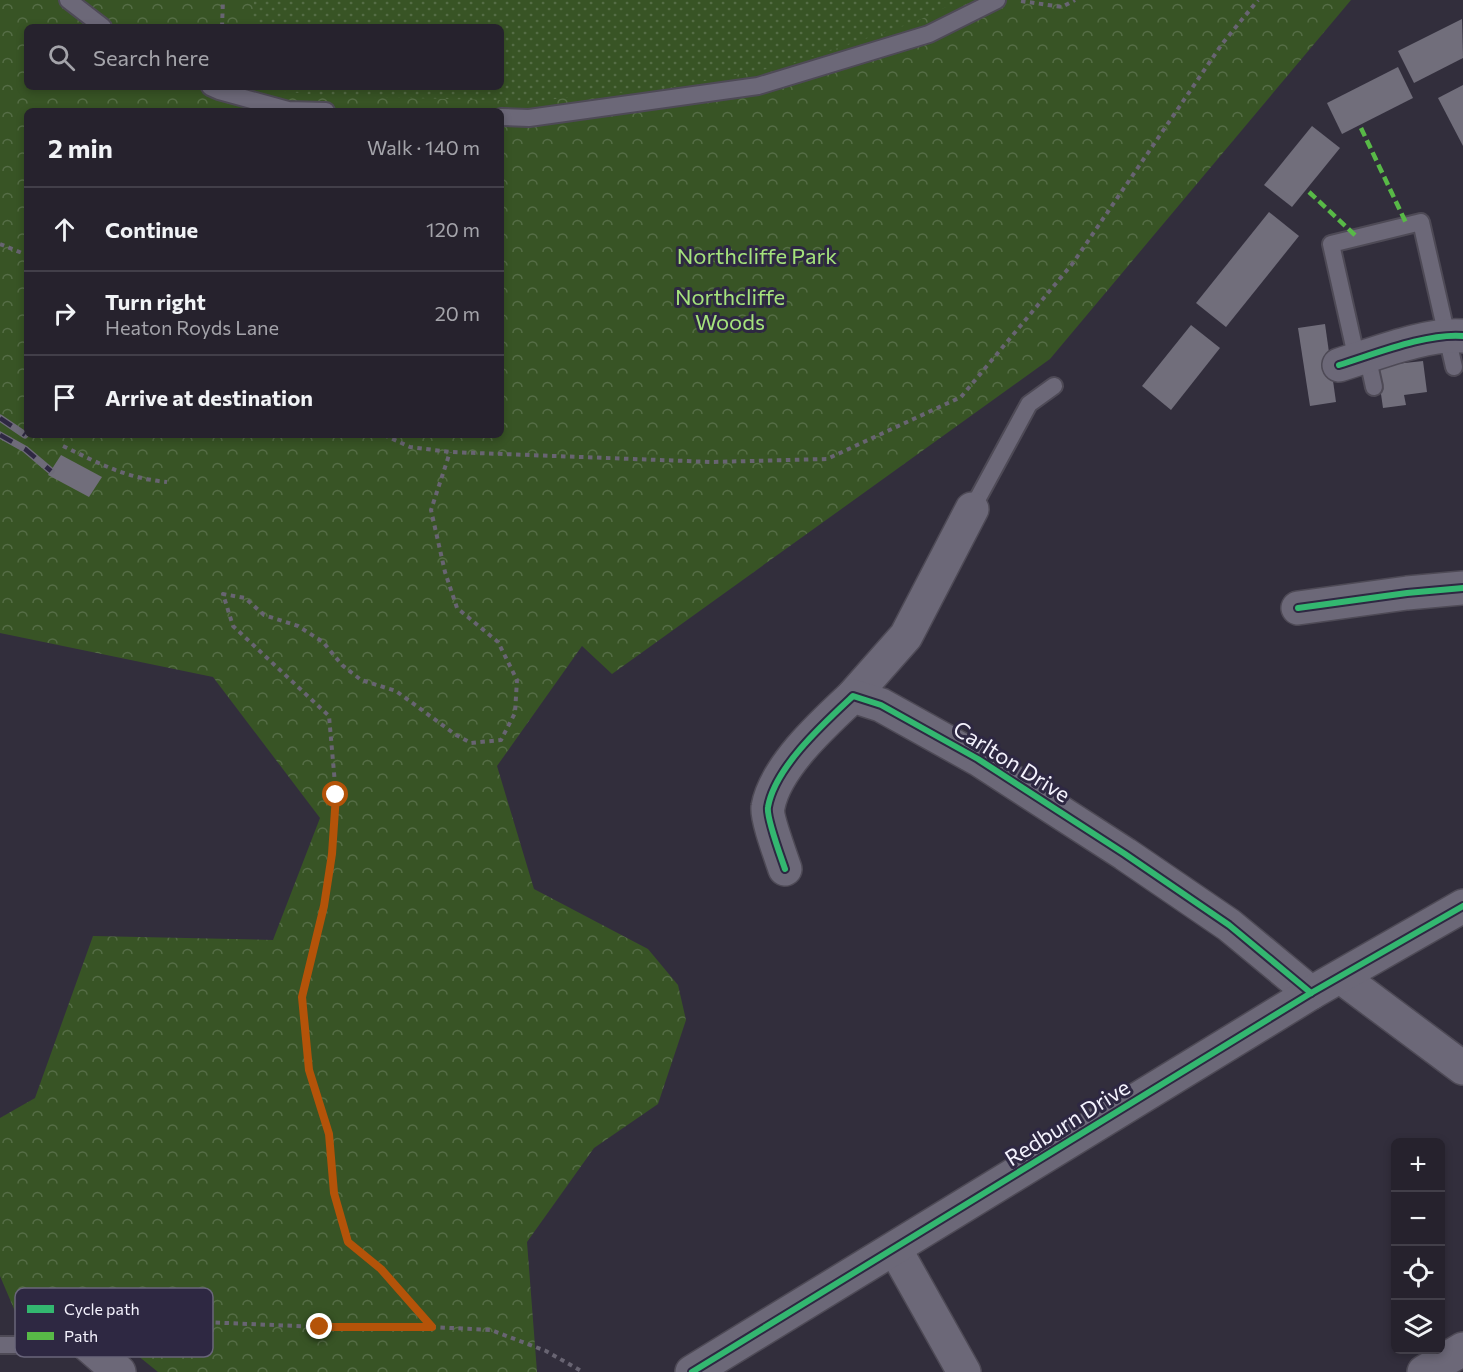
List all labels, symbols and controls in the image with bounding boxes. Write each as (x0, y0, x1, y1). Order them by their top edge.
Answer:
search box (24, 24, 504, 90)
icon: search (45, 41, 78, 74)
text: Search here (93, 44, 209, 71)
text: 2 min (48, 132, 113, 163)
text: Walk · 140 m (367, 135, 480, 159)
icon: ahead (48, 213, 81, 246)
text: Continue (105, 216, 198, 243)
text: 120 m (426, 217, 480, 241)
park label: Northcliffe Park (677, 242, 837, 269)
park label: Northcliffe Woods (675, 283, 785, 335)
text: Turn right (105, 288, 206, 315)
icon: right (48, 297, 81, 330)
text: 20 m (435, 301, 480, 325)
text: Heaton Royds Lane (105, 315, 279, 339)
icon: arrive (48, 381, 81, 414)
text: Arrive at destination (105, 384, 313, 411)
street label: Carlton Drive (948, 714, 1076, 808)
route start (322, 781, 348, 807)
street label: Redburn Drive (999, 1073, 1135, 1171)
map controls (1391, 1138, 1445, 1354)
button: + (1391, 1138, 1445, 1192)
button: − (1391, 1192, 1445, 1246)
button: locate (1391, 1246, 1445, 1300)
legend (15, 1288, 213, 1357)
text: Cycle path (64, 1299, 140, 1318)
button: layers (1391, 1300, 1445, 1354)
route end (306, 1313, 332, 1339)
text: Path (64, 1326, 98, 1345)

